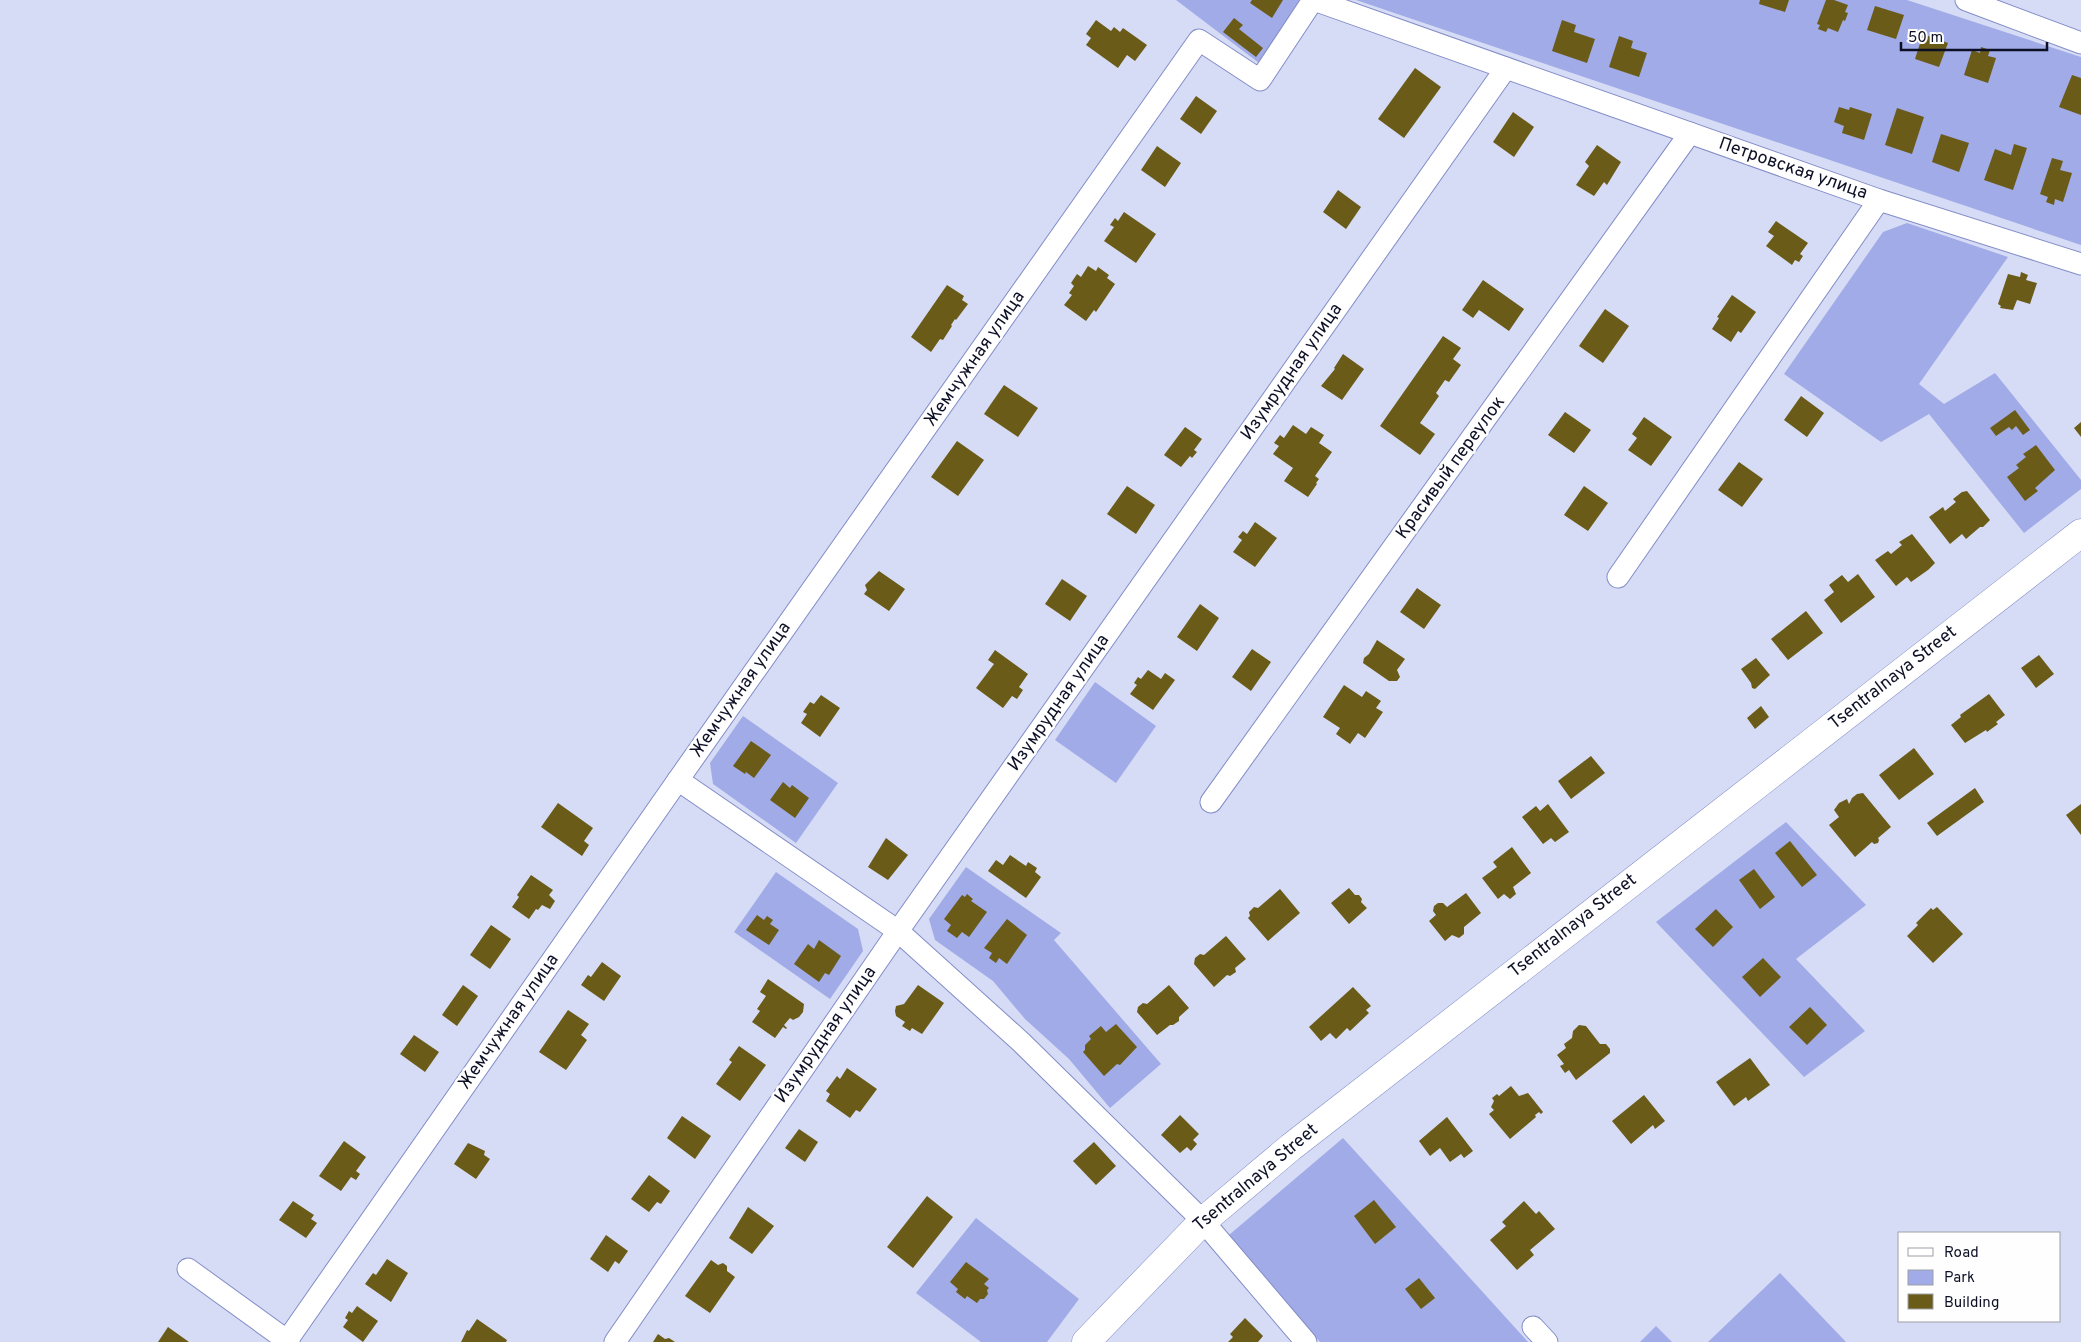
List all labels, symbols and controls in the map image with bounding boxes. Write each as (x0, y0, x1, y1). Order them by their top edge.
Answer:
scale bar (1901, 20, 2047, 52)
text: 50 m (1908, 29, 1943, 48)
street label: Петровская улица (1715, 133, 1871, 205)
street label: Жемчужная улица (920, 287, 1030, 431)
street label: Изумрудная улица (1236, 299, 1348, 445)
street label: Красивый переулок (1391, 392, 1511, 544)
street label: Жемчужная улица (686, 618, 796, 762)
street label: Tsentralnaya Street (1824, 621, 1962, 735)
street label: Изумрудная улица (1003, 630, 1115, 776)
street label: Tsentralnaya Street (1504, 869, 1642, 983)
street label: Жемчужная улица (454, 950, 564, 1094)
street label: Изумрудная улица (770, 962, 882, 1108)
street label: Tsentralnaya Street (1189, 1119, 1323, 1237)
legend (1898, 1232, 2061, 1322)
text: Road (1944, 1244, 1979, 1263)
text: Park (1944, 1269, 1975, 1288)
text: Building (1944, 1294, 1999, 1313)

